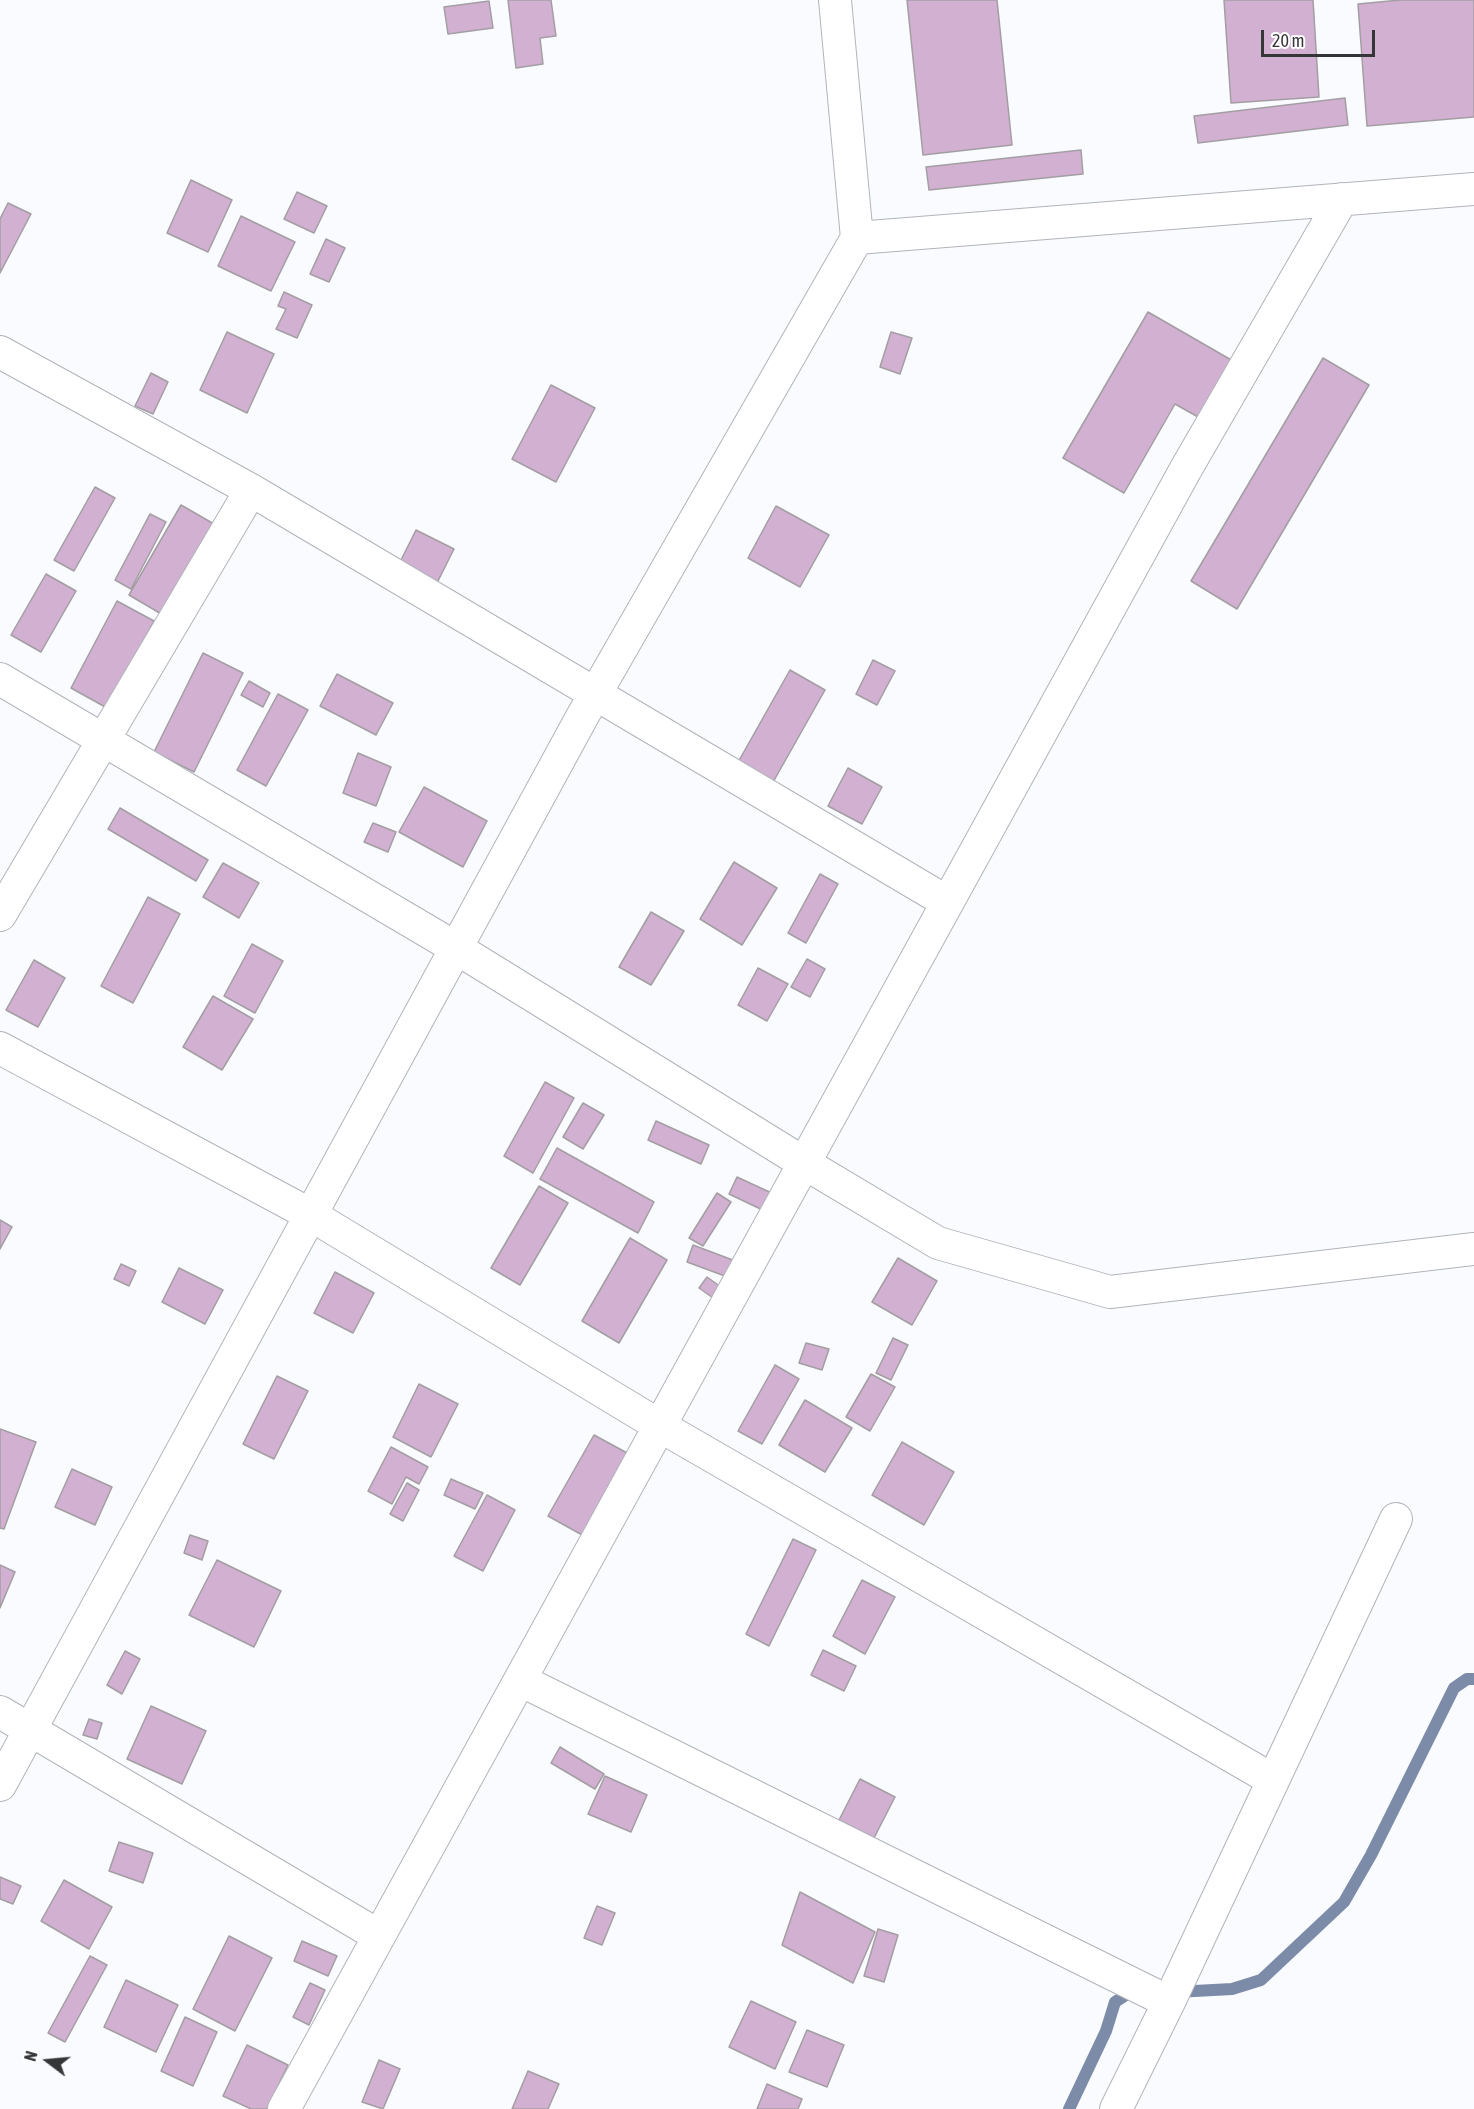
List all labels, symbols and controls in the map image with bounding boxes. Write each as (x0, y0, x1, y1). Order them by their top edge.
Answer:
scale bar (1264, 18, 1378, 56)
text: 20 m (1272, 30, 1304, 51)
north arrow (18, 2031, 78, 2091)
text: N (21, 2049, 41, 2063)

